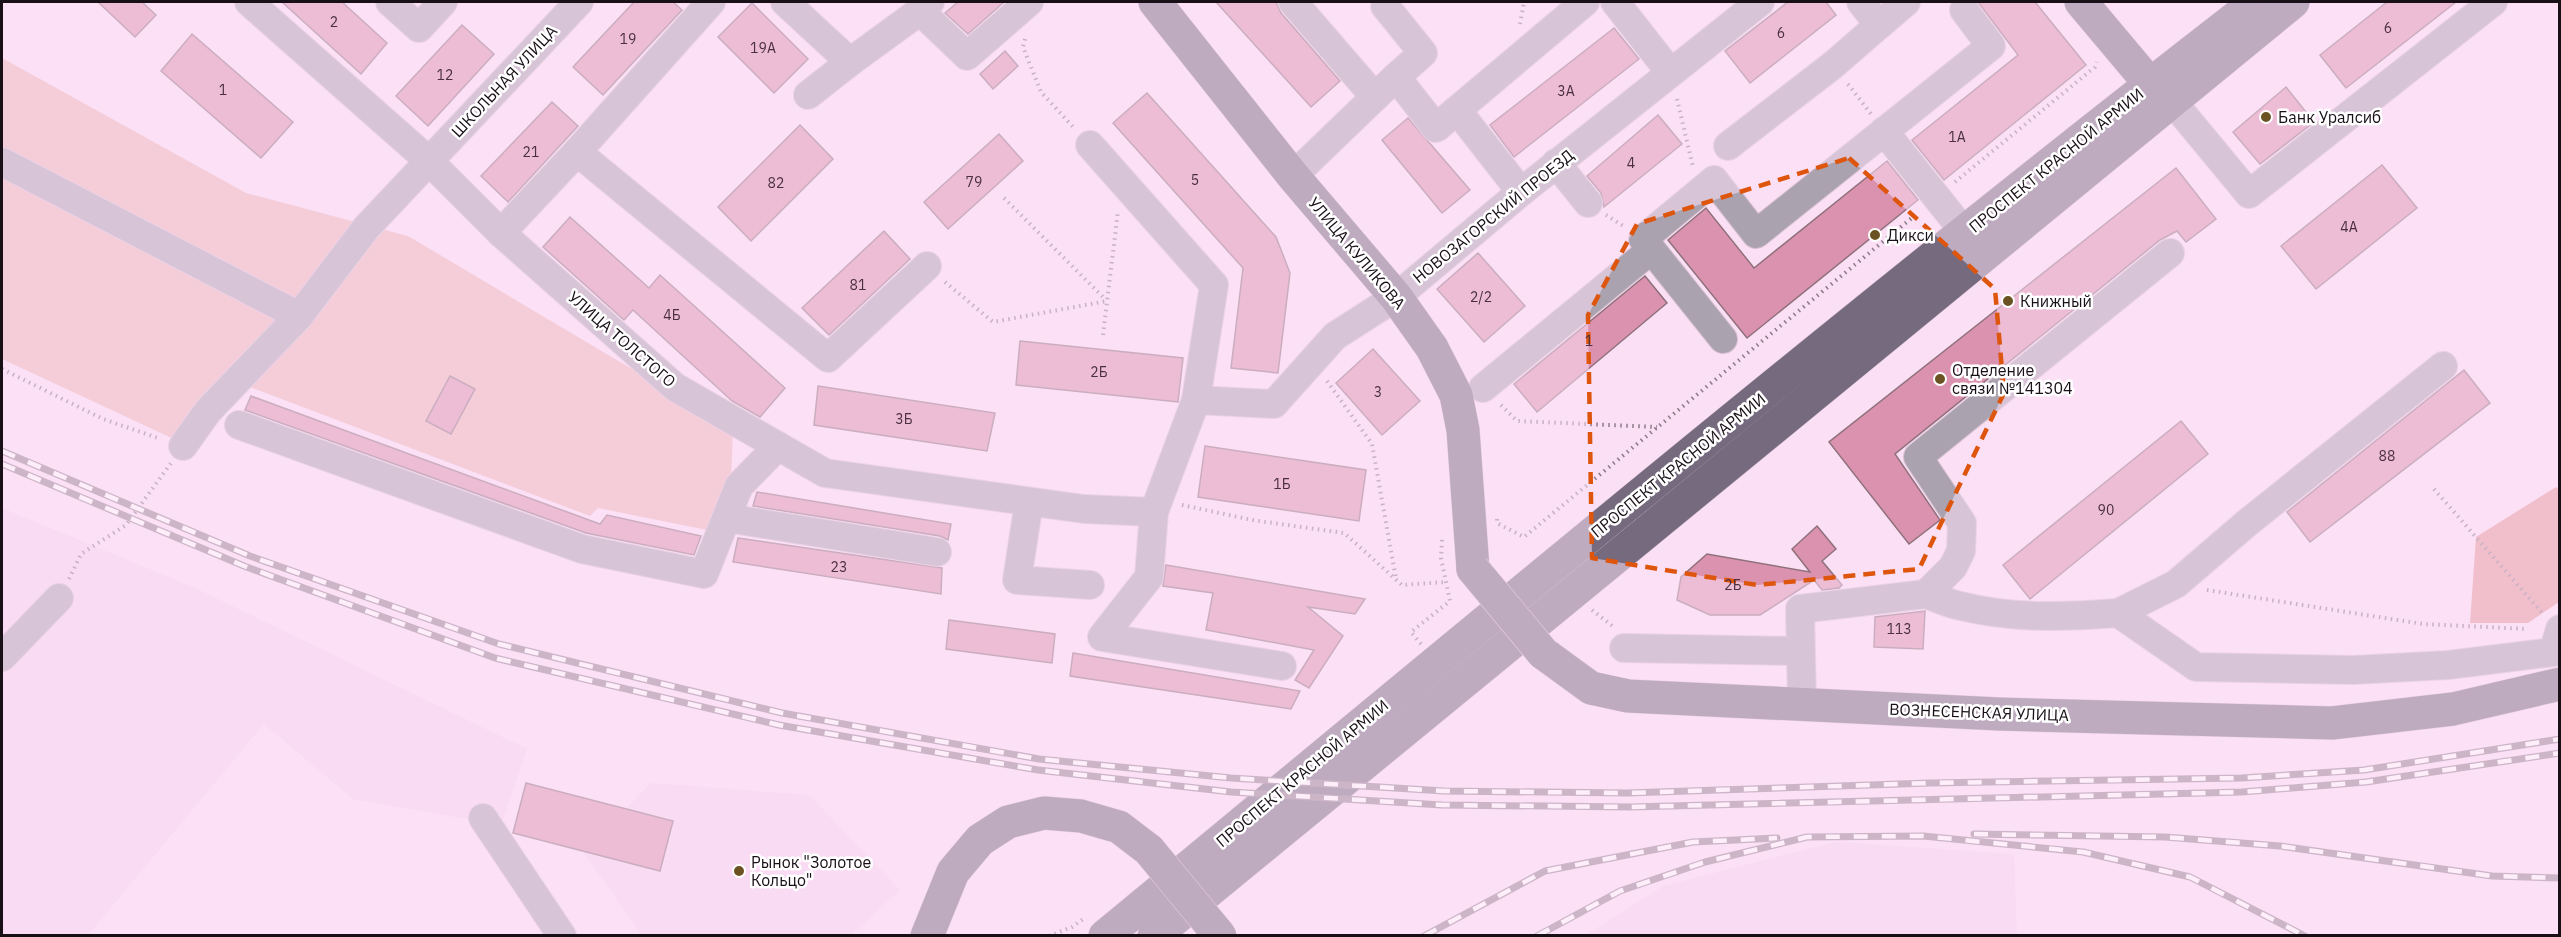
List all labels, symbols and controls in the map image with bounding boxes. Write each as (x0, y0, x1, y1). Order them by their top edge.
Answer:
house number: 2 (330, 13, 338, 31)
house number: 6 (2384, 19, 2392, 37)
street label: ШКОЛЬНАЯ УЛИЦА (447, 21, 561, 141)
house number: 6 (1777, 24, 1785, 42)
house number: 19 (620, 30, 636, 48)
house number: 19А (750, 39, 776, 57)
house number: 12 (437, 66, 453, 84)
house number: 1 (219, 81, 227, 99)
house number: 3А (1557, 82, 1575, 100)
street label: ПРОСПЕКТ КРАСНОЙ АРМИИ (1965, 83, 2147, 237)
place label: Банк Уралсиб (2278, 107, 2381, 127)
marker: Банк Уралсиб (2259, 110, 2273, 124)
house number: 1А (1948, 128, 1966, 146)
house number: 21 (523, 143, 539, 161)
street label: НОВОЗАГОРСКИЙ ПРОЕЗД (1408, 145, 1578, 287)
house number: 4 (1627, 154, 1635, 172)
house number: 5 (1191, 171, 1199, 189)
house number: 79 (966, 173, 982, 191)
house number: 82 (768, 174, 784, 192)
street label: УЛИЦА КУЛИКОВА (1304, 193, 1410, 313)
house number: 4А (2340, 218, 2358, 236)
place label: Дикси (1887, 225, 1934, 245)
marker: Дикси (1868, 228, 1882, 242)
house number: 81 (850, 276, 866, 294)
street label: УЛИЦА ТОЛСТОГО (564, 287, 680, 391)
house number: 2/2 (1470, 288, 1492, 306)
place label: Книжный (2020, 291, 2092, 311)
marker: Книжный (2001, 294, 2015, 308)
house number: 4Б (663, 306, 681, 324)
house number: 1 (1585, 332, 1593, 350)
place label: Отделение связи №141304 (1952, 360, 2073, 398)
house number: 2Б (1090, 363, 1108, 381)
marker: Отделение связи №141304 (1933, 372, 1947, 386)
house number: 3 (1374, 383, 1382, 401)
street label: ПРОСПЕКТ КРАСНОЙ АРМИИ (1587, 388, 1769, 542)
house number: 3Б (895, 410, 913, 428)
house number: 88 (2379, 447, 2395, 465)
house number: 1Б (1273, 475, 1291, 493)
house number: 90 (2098, 501, 2114, 519)
house number: 23 (831, 558, 847, 576)
house number: 2Б (1724, 576, 1742, 594)
house number: 113 (1886, 620, 1912, 638)
street label: ПРОСПЕКТ КРАСНОЙ АРМИИ (1212, 695, 1392, 851)
street label: ВОЗНЕСЕНСКАЯ УЛИЦА (1889, 699, 2069, 725)
place label: Рынок "Золотое Кольцо" (751, 852, 871, 890)
marker: Рынок "Золотое Кольцо" (732, 864, 746, 878)

